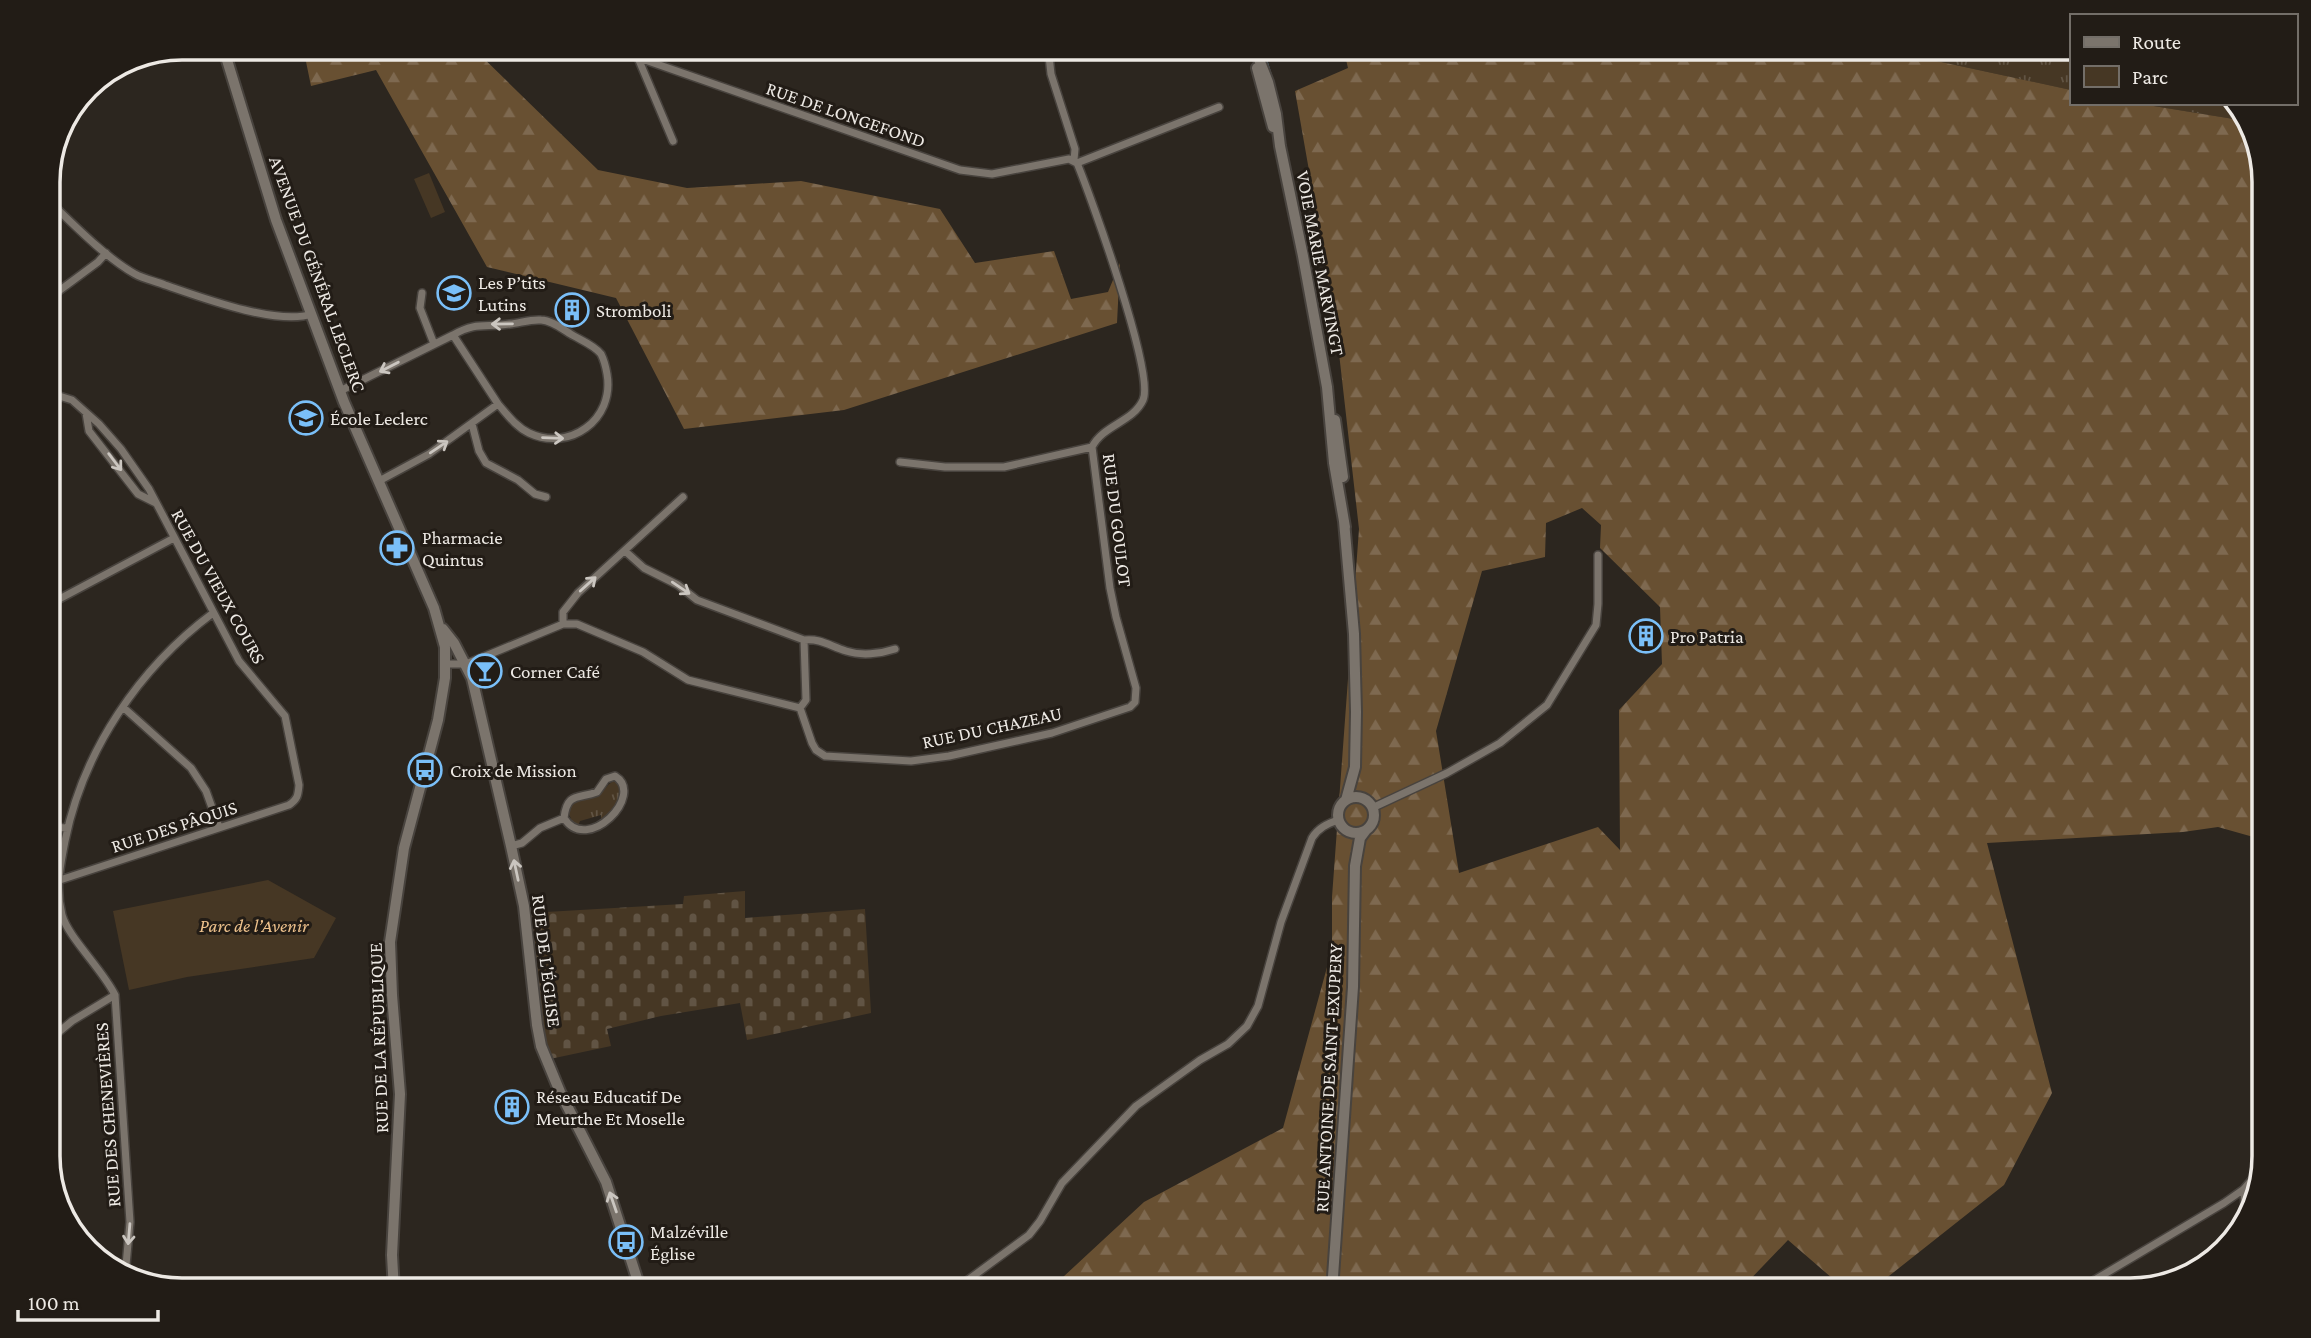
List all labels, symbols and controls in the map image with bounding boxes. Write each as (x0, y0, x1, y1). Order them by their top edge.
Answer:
legend (2070, 14, 2297, 105)
text: Route (2132, 30, 2181, 54)
text: Parc (2132, 65, 2168, 89)
street label: RUE DE LONGEFOND (763, 77, 928, 152)
street label: AVENUE DU GÉNÉRAL LECLERC (265, 153, 370, 395)
street label: VOIE MARIE MARVINGT (1292, 169, 1349, 358)
place label: Les P’tits Lutins (478, 272, 546, 315)
school or university icon: Les P’tits Lutins (435, 274, 473, 312)
building icon: Stromboli (553, 291, 591, 329)
place label: Stromboli (596, 300, 671, 321)
one-way arrow (491, 317, 514, 331)
one-way arrow (379, 361, 400, 375)
school or university icon: École Leclerc (287, 399, 325, 437)
place label: École Leclerc (330, 408, 428, 429)
one-way arrow (541, 432, 564, 445)
one-way arrow (429, 440, 448, 454)
one-way arrow (108, 452, 123, 471)
street label: RUE DU GOULOT (1099, 452, 1136, 589)
street label: RUE DU VIEUX COURS (167, 505, 270, 667)
place label: Pharmacie Quintus (422, 527, 503, 570)
pharmacy icon: Pharmacie Quintus (378, 529, 416, 567)
one-way arrow (579, 576, 597, 592)
one-way arrow (671, 581, 690, 596)
building icon: Pro Patria (1627, 617, 1665, 655)
place label: Pro Patria (1670, 626, 1744, 647)
bar icon: Corner Café (466, 652, 504, 690)
place label: Corner Café (510, 661, 600, 682)
street label: RUE DU CHAZEAU (920, 702, 1064, 753)
bus stop icon: Croix de Mission (406, 751, 444, 789)
place label: Croix de Mission (450, 760, 577, 781)
street label: RUE DES PÂQUIS (109, 796, 240, 857)
one-way arrow (509, 859, 523, 882)
street label: RUE DE L'ÉGLISE (528, 894, 565, 1029)
park label: Parc de l’Avenir (199, 915, 310, 936)
street label: RUE DE LA RÉPUBLIQUE (365, 942, 392, 1134)
street label: RUE ANTOINE DE SAINT-EXUPERY (1311, 942, 1346, 1213)
street label: RUE DES CHENEVIÈRES (91, 1022, 124, 1208)
place label: Réseau Educatif De Meurthe Et Moselle (536, 1086, 685, 1129)
building icon: Réseau Educatif De Meurthe Et Moselle (493, 1088, 531, 1126)
one-way arrow (606, 1192, 618, 1214)
place label: Malzéville Église (650, 1221, 728, 1264)
one-way arrow (122, 1222, 135, 1245)
bus stop icon: Malzéville Église (607, 1223, 645, 1261)
scale bar (18, 1278, 158, 1322)
text: 100 m (28, 1291, 80, 1315)

